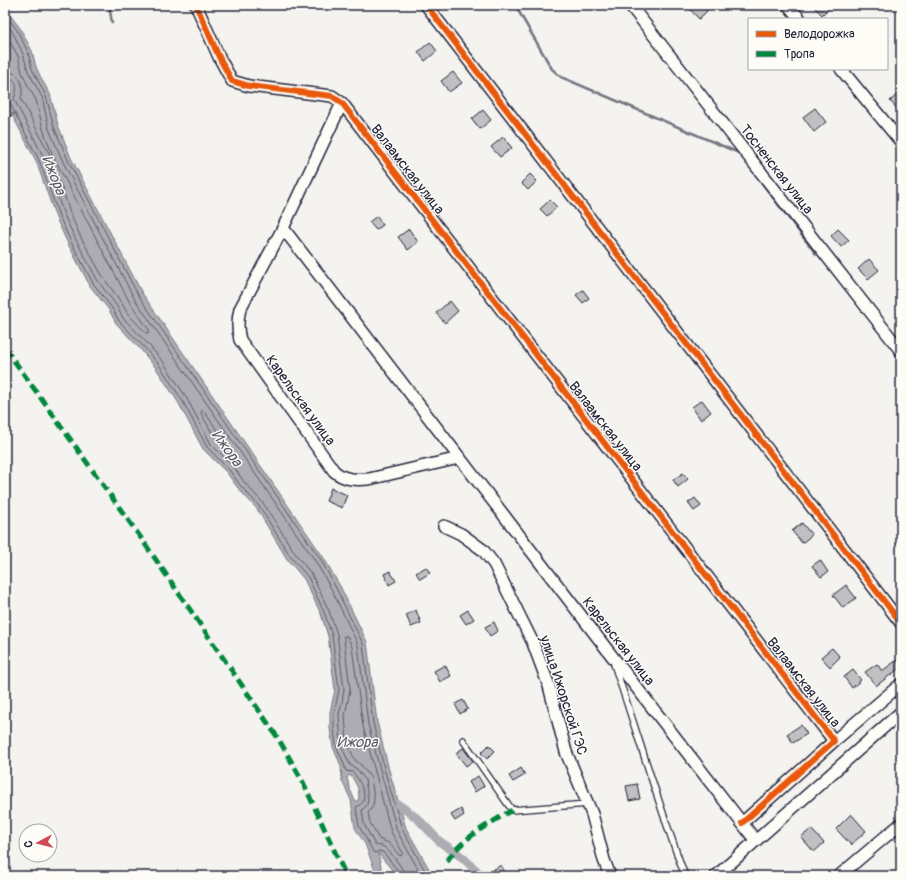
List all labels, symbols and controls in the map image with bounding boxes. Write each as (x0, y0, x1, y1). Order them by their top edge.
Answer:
legend (748, 18, 888, 70)
text: Велодорожка (784, 27, 855, 42)
text: Тропа (784, 47, 815, 62)
street label: Валаамская улица (367, 121, 448, 218)
street label: Тосненская улица (736, 121, 817, 217)
water label: Ижора (37, 153, 70, 199)
street label: Карельская улица (262, 352, 339, 449)
street label: Валаамская улица (565, 378, 646, 475)
water label: Ижора (207, 426, 247, 471)
street label: Карельская улица (579, 594, 658, 689)
street label: улица Ижорской ГЭС (536, 632, 591, 757)
street label: Валаамская улица (763, 634, 844, 731)
water label: Ижора (337, 733, 378, 752)
north arrow (18, 823, 58, 863)
text: С (22, 840, 35, 848)

